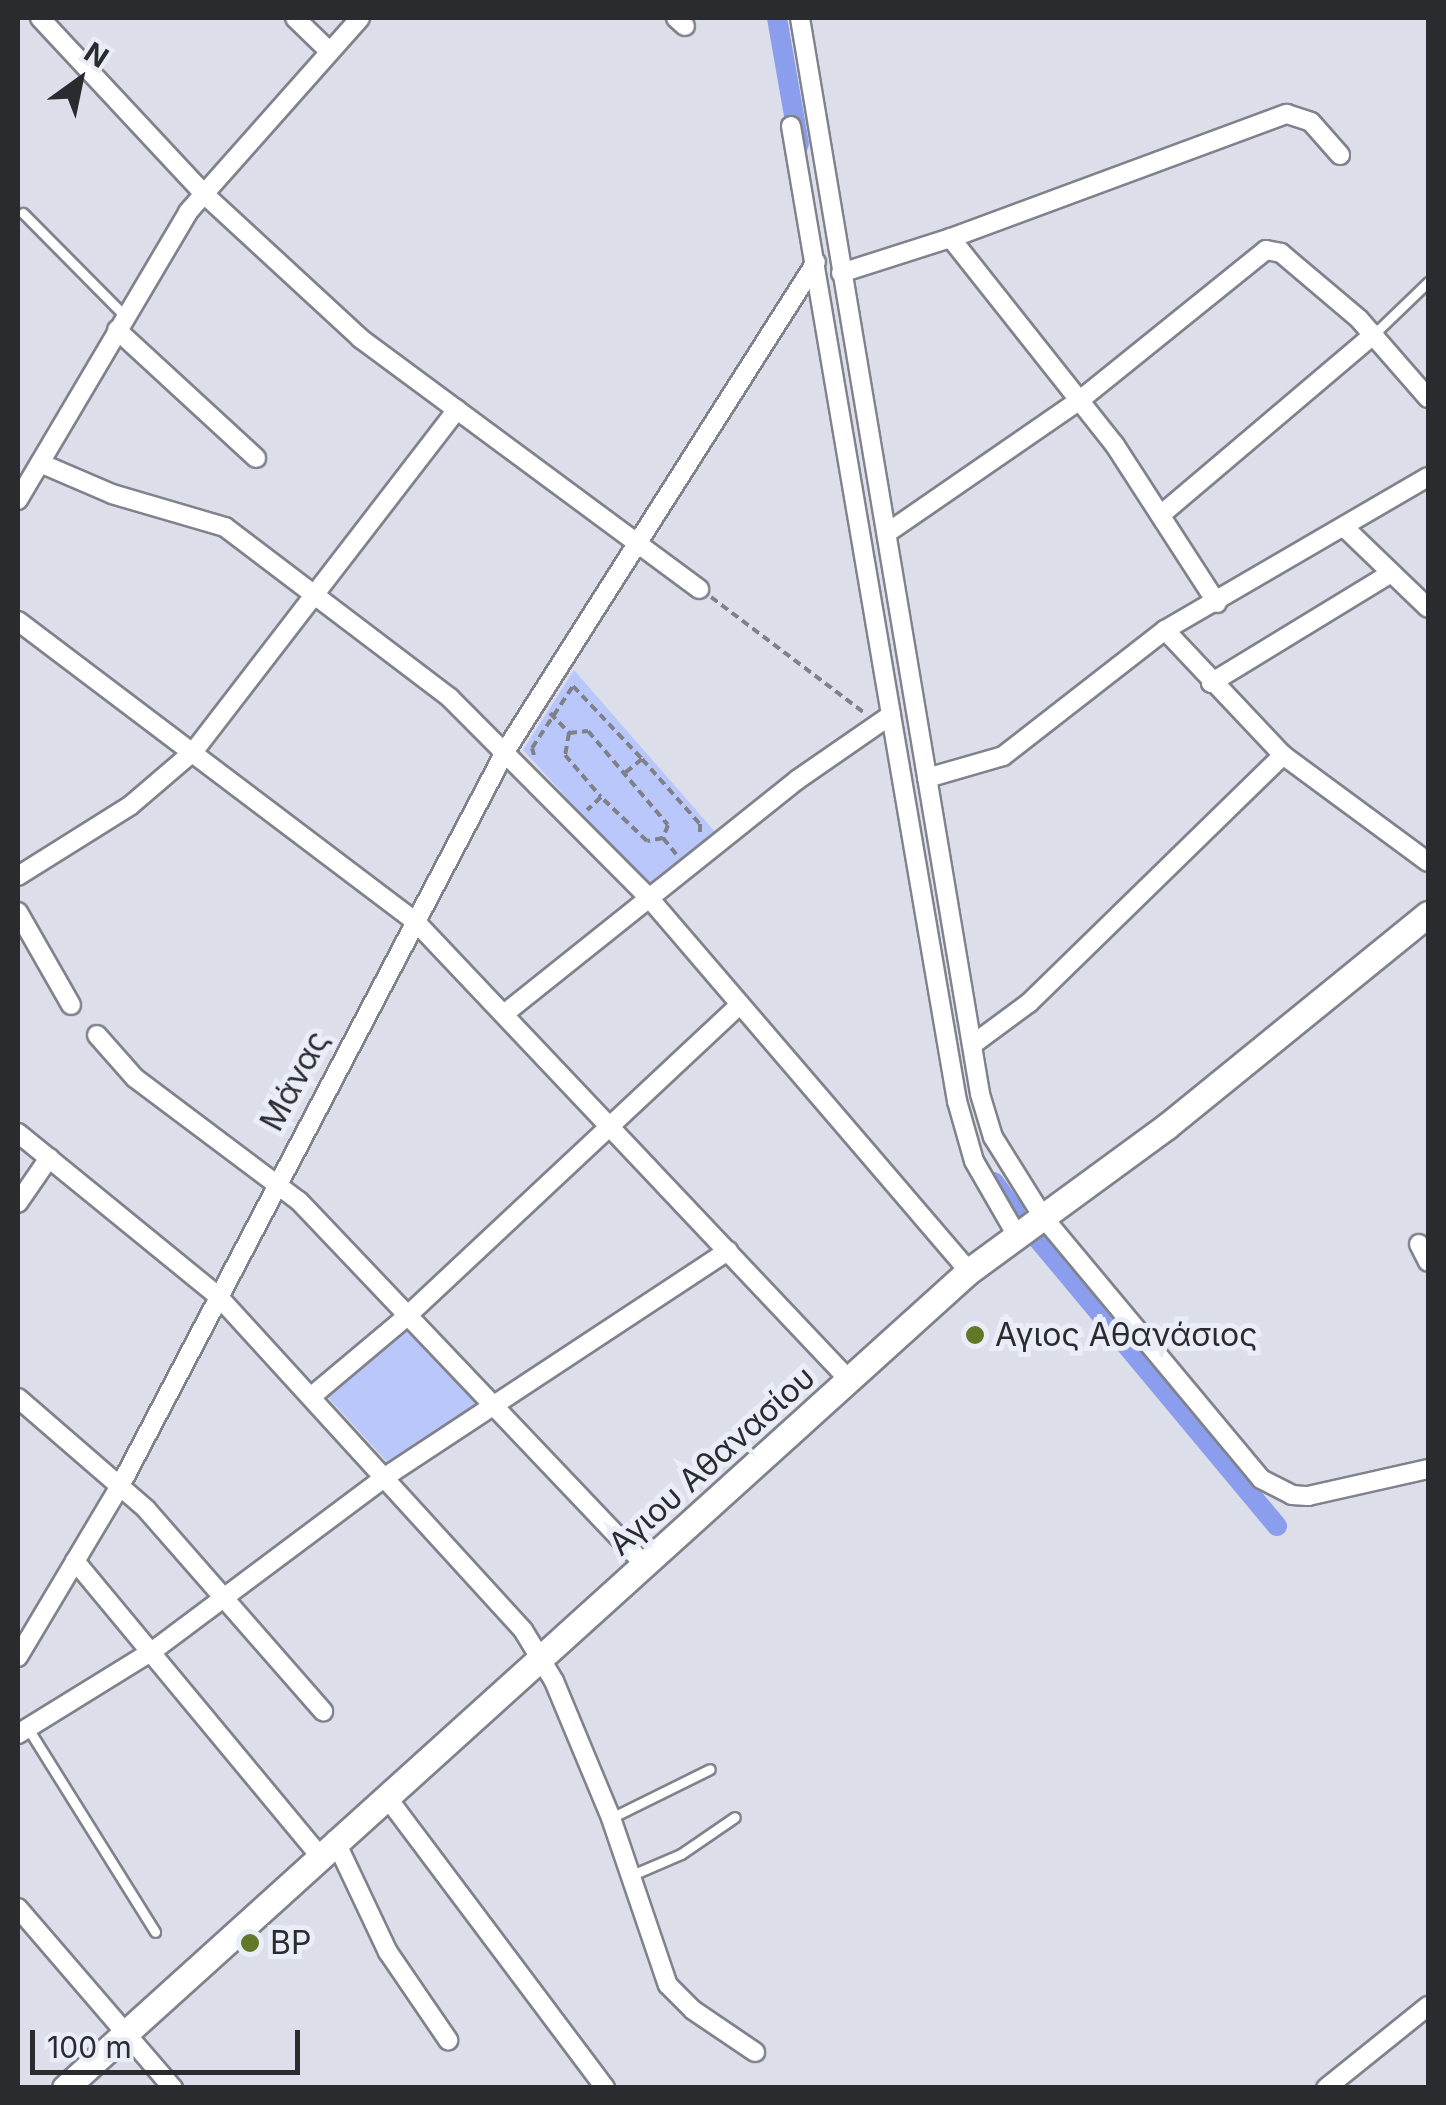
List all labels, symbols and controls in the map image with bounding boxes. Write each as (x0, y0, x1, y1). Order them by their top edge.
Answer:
north arrow (30, 30, 130, 130)
text: N (78, 35, 115, 75)
street label: Μάνας (253, 1024, 337, 1138)
place label: Αγιος Αθανάσιος (995, 1316, 1257, 1354)
marker: Αγιος Αθανάσιος (964, 1324, 986, 1346)
street label: Αγιου Αθανασίου (601, 1358, 823, 1564)
place label: BP (270, 1924, 311, 1962)
marker: BP (239, 1932, 261, 1954)
scale bar (35, 2010, 305, 2072)
text: 100 m (47, 2029, 132, 2065)

